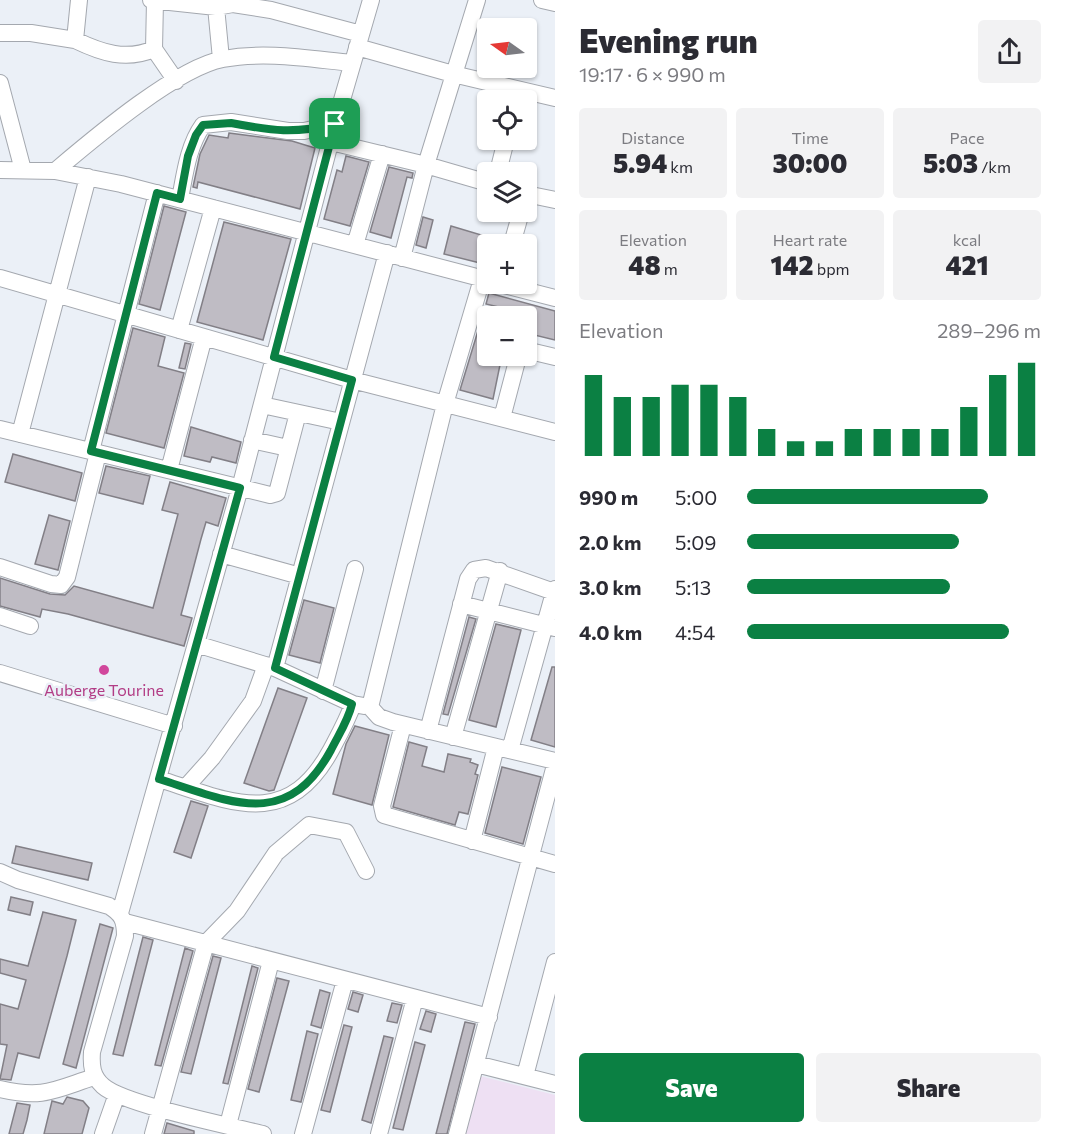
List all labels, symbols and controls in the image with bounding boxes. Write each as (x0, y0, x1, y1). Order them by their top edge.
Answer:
north arrow (477, 18, 537, 78)
map controls (477, 18, 537, 366)
text: Evening run (579, 19, 758, 60)
button: share (978, 20, 1041, 83)
text: 19:17 · 6 × 990 m (579, 62, 726, 86)
button: locate (477, 90, 537, 150)
pin (309, 98, 360, 149)
icon: arrive (318, 107, 351, 140)
text: Distance (621, 128, 685, 147)
text: Time (792, 128, 828, 147)
text: Pace (950, 128, 984, 147)
text: 5.94 (613, 147, 667, 178)
text: 30:00 (773, 147, 847, 178)
text: 5:03 (923, 147, 978, 178)
text: km (667, 157, 693, 176)
text: /km (978, 157, 1011, 176)
button: layers (477, 162, 537, 222)
text: Elevation (619, 230, 687, 249)
text: Heart rate (773, 230, 847, 249)
text: kcal (953, 230, 981, 249)
button: + (477, 234, 537, 294)
text: 48 (628, 249, 661, 280)
text: 142 (770, 249, 814, 280)
text: 421 (945, 249, 989, 280)
text: m (661, 259, 678, 278)
text: bpm (814, 259, 850, 278)
button: − (477, 306, 537, 366)
text: Elevation (579, 318, 664, 342)
text: 289–296 m (937, 318, 1041, 342)
text: 990 m (579, 485, 638, 509)
text: 5:00 (675, 485, 717, 509)
text: 2.0 km (579, 530, 641, 554)
text: 5:09 (675, 530, 716, 554)
text: 3.0 km (579, 575, 641, 599)
text: 5:13 (675, 575, 711, 599)
text: 4.0 km (579, 620, 642, 644)
text: 4:54 (675, 620, 715, 644)
marker: Auberge Tourine (97, 663, 111, 677)
place label: Auberge Tourine (44, 680, 164, 699)
button: Save (579, 1053, 804, 1122)
button: Share (816, 1053, 1041, 1122)

